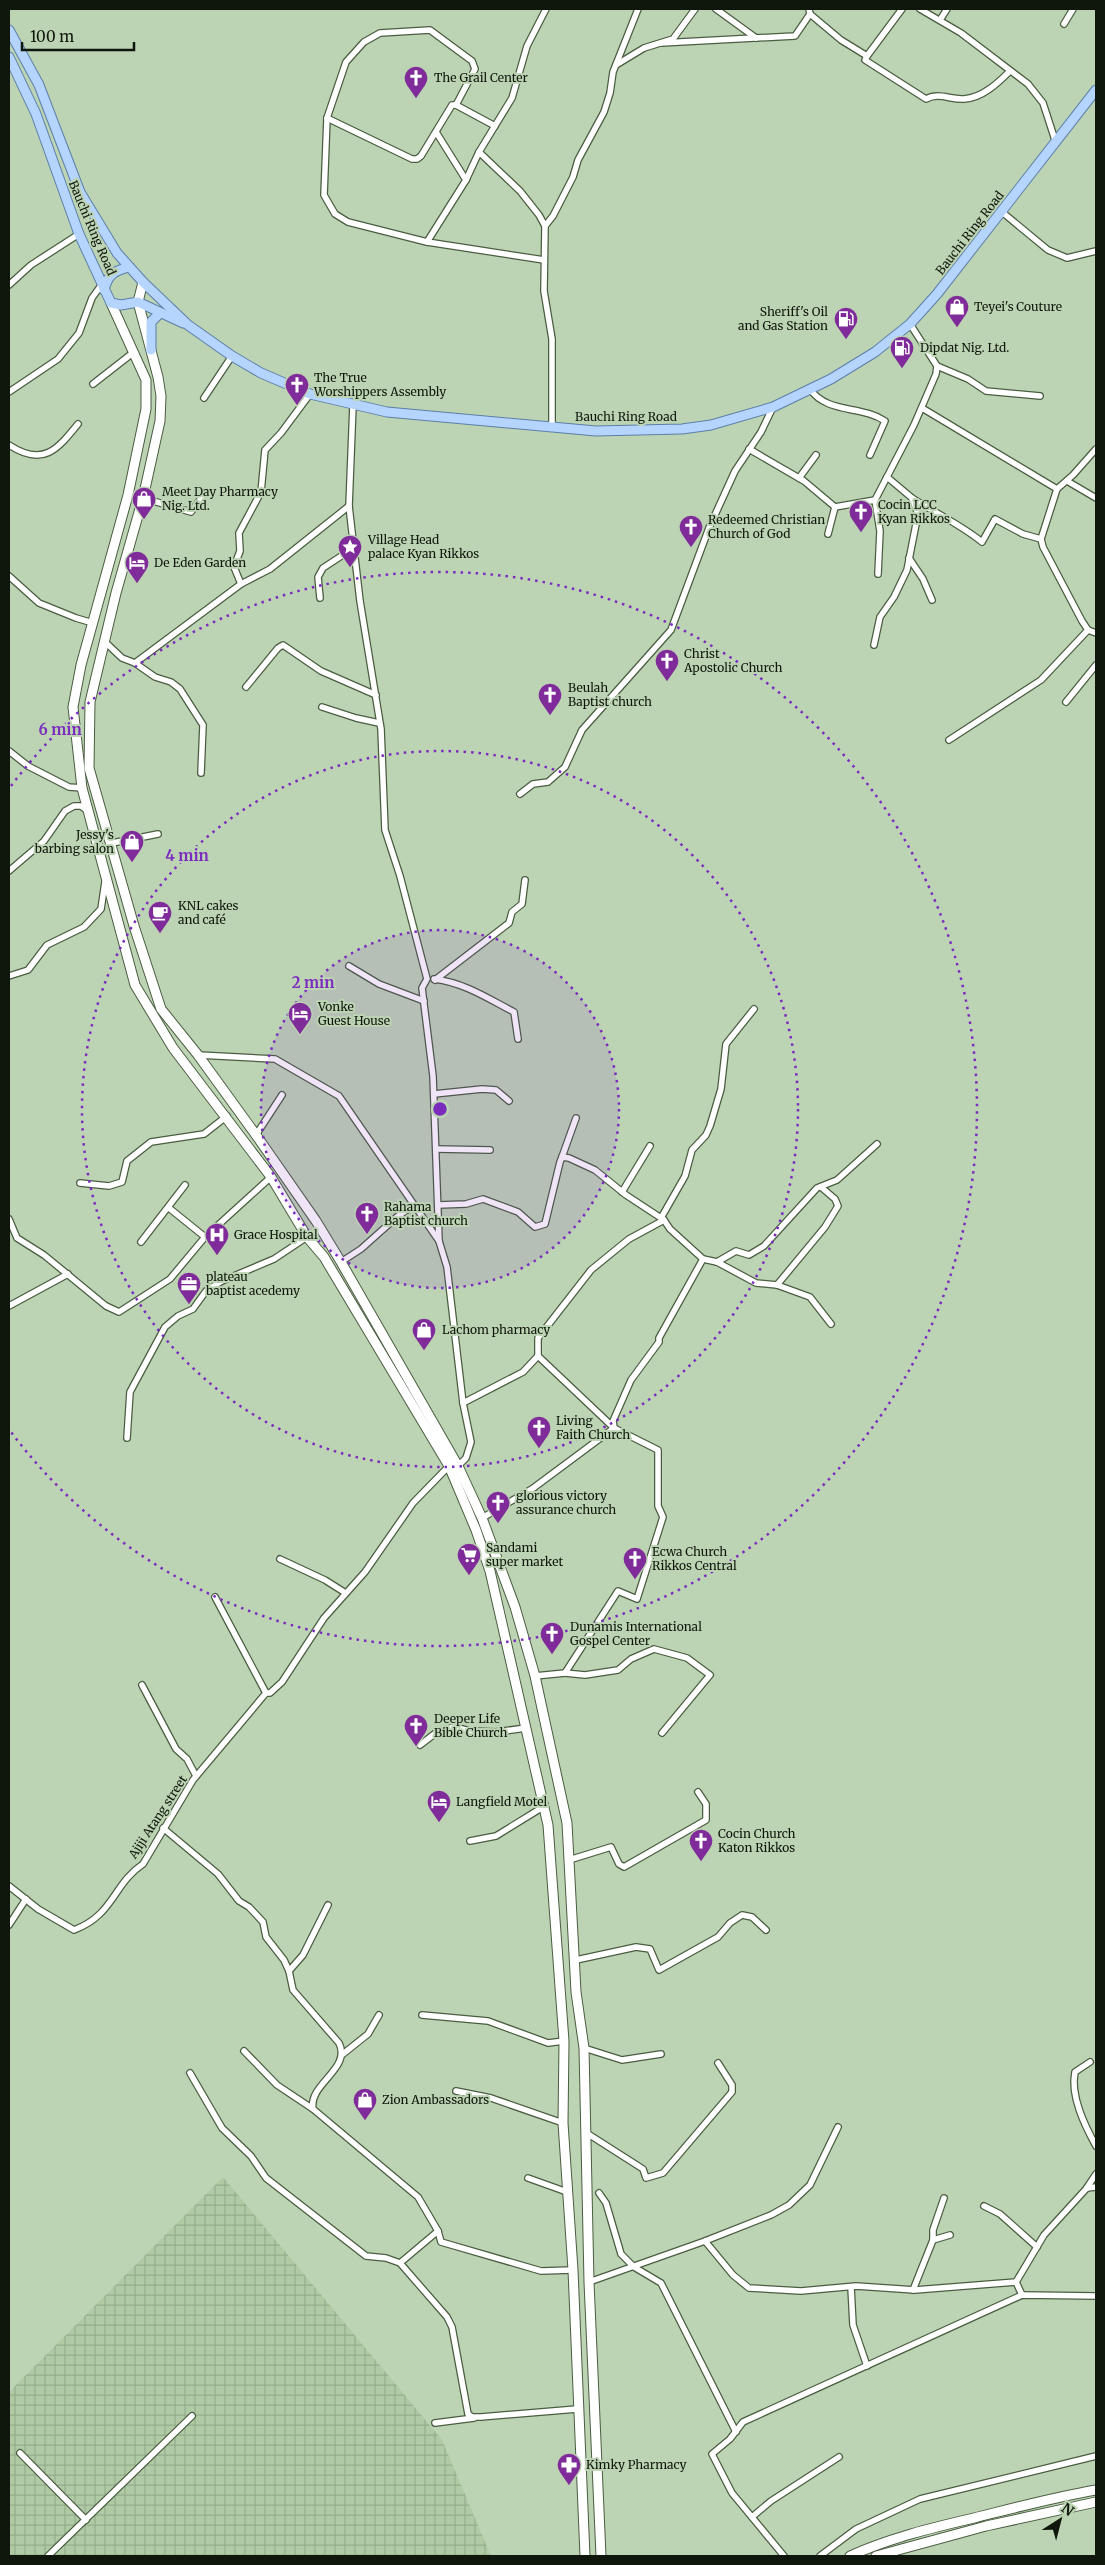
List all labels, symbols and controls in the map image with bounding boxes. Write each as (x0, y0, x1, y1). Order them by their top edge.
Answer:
scale bar (22, 20, 135, 52)
text: 100 m (30, 27, 74, 46)
church icon: The Grail Center (403, 65, 429, 99)
place label: The Grail Center (434, 70, 528, 85)
street label: Bauchi Ring Road (66, 178, 119, 278)
street label: Bauchi Ring Road (932, 188, 1007, 277)
shop icon: Teyei's Couture (944, 294, 970, 328)
place label: Teyei's Couture (974, 299, 1062, 314)
place label: Sheriff's Oil and Gas Station (738, 304, 828, 333)
fuel station icon: Sheriff's Oil and Gas Station (833, 306, 859, 340)
fuel station icon: Dipdat Nig. Ltd. (889, 335, 915, 369)
place label: Dipdat Nig. Ltd. (920, 340, 1009, 355)
place label: The True Worshippers Assembly (313, 370, 446, 399)
church icon: The True Worshippers Assembly (284, 372, 310, 406)
street label: Bauchi Ring Road (575, 409, 677, 424)
place label: Meet Day Pharmacy Nig. Ltd. (162, 484, 278, 513)
shop icon: Meet Day Pharmacy Nig. Ltd. (131, 486, 157, 520)
place label: Cocin LCC Kyan Rikkos (878, 497, 950, 526)
church icon: Cocin LCC Kyan Rikkos (848, 499, 874, 533)
place label: Redeemed Christian Church of God (708, 512, 825, 541)
church icon: Redeemed Christian Church of God (678, 514, 704, 548)
place label: Village Head palace Kyan Rikkos (367, 532, 479, 561)
place icon: Village Head palace Kyan Rikkos (337, 534, 363, 568)
hotel icon: De Eden Garden (124, 550, 150, 584)
place label: De Eden Garden (154, 555, 246, 570)
place label: Christ Apostolic Church (683, 646, 783, 675)
church icon: Christ Apostolic Church (654, 648, 680, 682)
place label: Beulah Baptist church (568, 680, 652, 709)
church icon: Beulah Baptist church (537, 682, 563, 716)
text: 6 min (38, 720, 82, 739)
place label: Jessy's barbing salon (34, 827, 114, 856)
shop icon: Jessy's barbing salon (119, 829, 145, 863)
text: 4 min (165, 846, 209, 865)
place label: KNL cakes and café (178, 898, 239, 927)
cafe icon: KNL cakes and café (147, 900, 173, 934)
text: 2 min (292, 973, 334, 992)
place label: Vonke Guest House (317, 999, 390, 1028)
hotel icon: Vonke Guest House (287, 1001, 313, 1035)
centre of rings (431, 1100, 449, 1118)
place label: Rahama Baptist church (384, 1199, 468, 1228)
church icon: Rahama Baptist church (354, 1201, 380, 1235)
hospital icon: Grace Hospital (204, 1222, 230, 1256)
place label: Grace Hospital (234, 1227, 318, 1242)
place label: plateau baptist acedemy (205, 1269, 300, 1298)
office icon: plateau baptist acedemy (176, 1271, 202, 1305)
shop icon: Lachom pharmacy (411, 1317, 437, 1351)
place label: Lachom pharmacy (442, 1322, 550, 1337)
place label: Living Faith Church (556, 1413, 630, 1442)
church icon: Living Faith Church (526, 1415, 552, 1449)
place label: glorious victory assurance church (516, 1488, 616, 1517)
church icon: glorious victory assurance church (485, 1490, 511, 1524)
place label: Sandami super market (486, 1540, 563, 1569)
supermarket icon: Sandami super market (456, 1542, 482, 1576)
place label: Ecwa Church Rikkos Central (652, 1544, 737, 1573)
church icon: Ecwa Church Rikkos Central (622, 1546, 648, 1580)
place label: Dunamis International Gospel Center (570, 1619, 702, 1648)
church icon: Dunamis International Gospel Center (539, 1621, 565, 1655)
place label: Deeper Life Bible Church (434, 1711, 507, 1740)
church icon: Deeper Life Bible Church (403, 1713, 429, 1747)
street label: Ajiji Atang street (125, 1772, 190, 1862)
hotel icon: Langfield Motel (426, 1789, 452, 1823)
place label: Langfield Motel (456, 1794, 548, 1809)
place label: Cocin Church Katon Rikkos (718, 1826, 796, 1855)
church icon: Cocin Church Katon Rikkos (688, 1828, 714, 1862)
shop icon: Zion Ambassadors (352, 2087, 378, 2121)
place label: Zion Ambassadors (382, 2092, 489, 2107)
pharmacy icon: Kimky Pharmacy (556, 2452, 582, 2486)
place label: Kimky Pharmacy (586, 2457, 687, 2472)
north arrow (1035, 2495, 1085, 2545)
text: N (1058, 2499, 1077, 2520)

